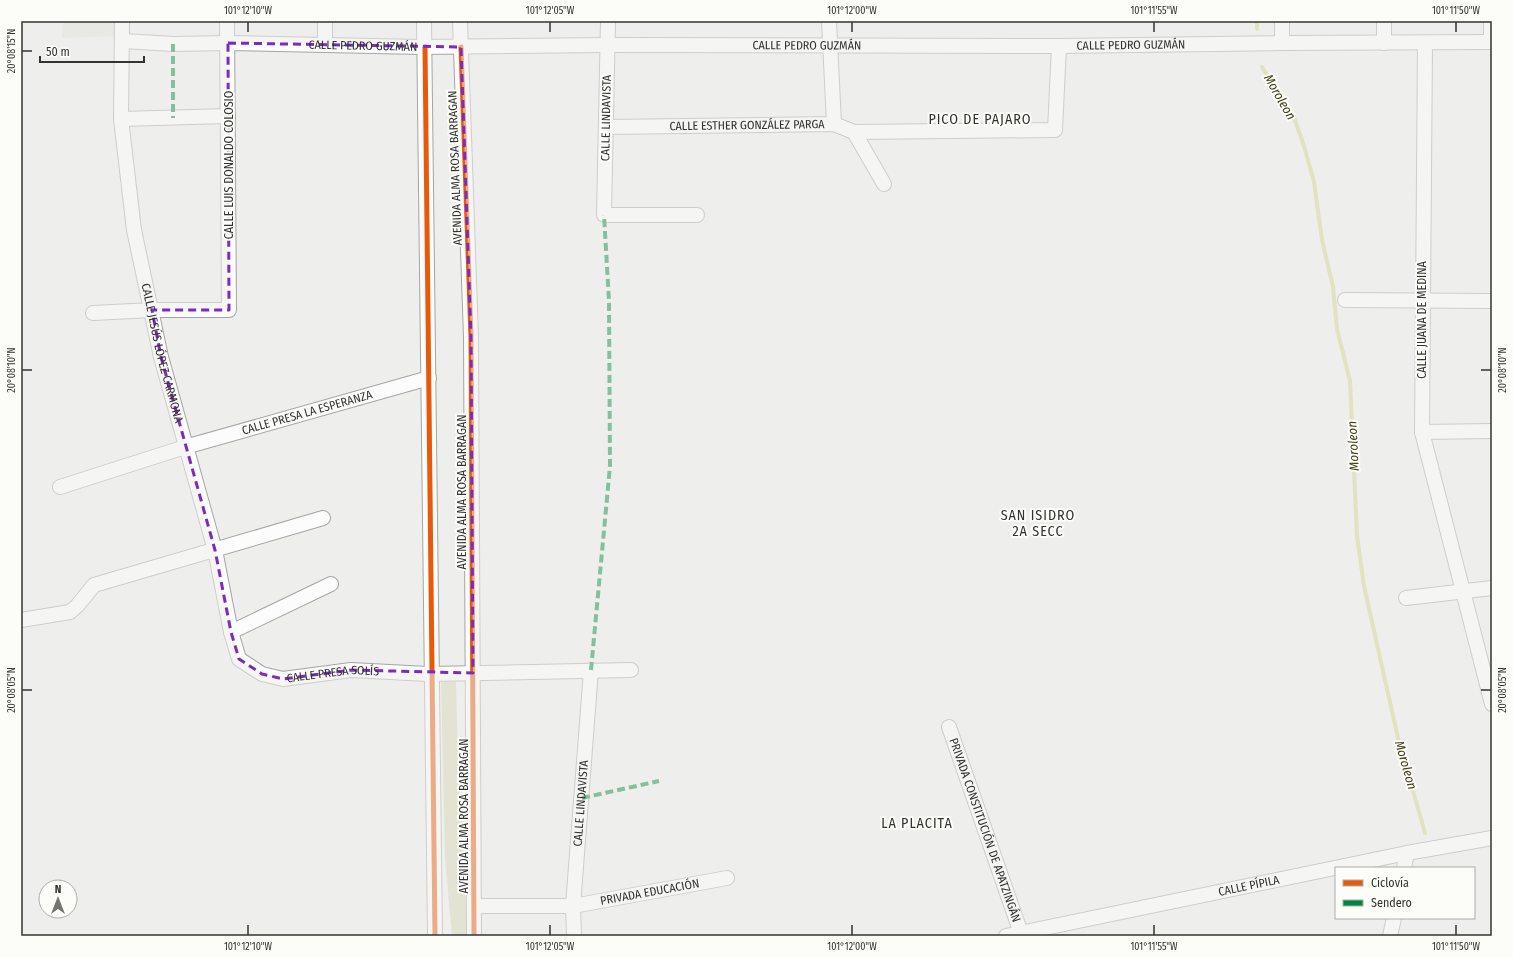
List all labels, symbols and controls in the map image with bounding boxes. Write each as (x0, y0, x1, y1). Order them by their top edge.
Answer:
text: 101°12'10"W (224, 5, 273, 17)
text: 101°12'05"W (526, 5, 575, 17)
text: 101°12'00"W (827, 5, 877, 17)
text: 101°11'55"W (1130, 5, 1178, 17)
text: 101°11'50"W (1432, 5, 1481, 17)
text: 20°08'15"N (6, 29, 18, 73)
street label: CALLE PEDRO GUZMÁN (1076, 36, 1185, 53)
scale bar (40, 38, 144, 64)
street label: CALLE PEDRO GUZMÁN (308, 38, 417, 54)
street label: CALLE PEDRO GUZMÁN (752, 38, 861, 53)
text: 50 m (46, 45, 70, 59)
water label: Moroleon (1261, 72, 1299, 123)
street label: CALLE LINDAVISTA (598, 74, 614, 161)
street label: AVENIDA ALMA ROSA BARRAGAN (445, 90, 465, 246)
street label: CALLE LUIS DONALDO COLOSIO (222, 91, 236, 239)
district label: PICO DE PAJARO (928, 111, 1032, 128)
street label: CALLE ESTHER GONZÁLEZ PARGA (669, 117, 825, 133)
street label: CALLE JUANA DE MEDINA (1415, 260, 1429, 379)
street label: CALLE JESÚS LÓPEZ CARMONA (139, 282, 186, 425)
text: 20°08'10"N (6, 347, 18, 393)
text: 20°08'10"N (1497, 347, 1509, 393)
street label: CALLE PRESA LA ESPERANZA (240, 387, 374, 438)
street label: AVENIDA ALMA ROSA BARRAGAN (455, 414, 469, 570)
water label: Moroleon (1344, 420, 1362, 471)
district label: SAN ISIDRO 2A SECC (1001, 507, 1075, 540)
street label: CALLE PRESA SOLÍS (286, 663, 379, 685)
text: 20°08'05"N (6, 667, 18, 713)
text: 20°08'05"N (1497, 667, 1509, 713)
street label: PRIVADA CONSTITUCIÓN DE APATZINGÁN (946, 736, 1024, 924)
street label: AVENIDA ALMA ROSA BARRAGAN (457, 738, 471, 894)
water label: Moroleon (1392, 739, 1420, 791)
street label: CALLE LINDAVISTA (571, 759, 591, 847)
district label: LA PLACITA (881, 815, 953, 832)
legend (1335, 867, 1475, 919)
street label: CALLE PÍPILA (1217, 872, 1281, 899)
street label: PRIVADA EDUCACIÓN (599, 876, 700, 908)
text: Ciclovía (1371, 876, 1409, 890)
north arrow (38, 879, 78, 919)
text: N (55, 883, 61, 896)
text: Sendero (1371, 896, 1412, 910)
text: 101°12'10"W (224, 941, 273, 953)
text: 101°12'05"W (526, 941, 575, 953)
text: 101°12'00"W (827, 941, 877, 953)
text: 101°11'55"W (1130, 941, 1178, 953)
text: 101°11'50"W (1432, 941, 1481, 953)

